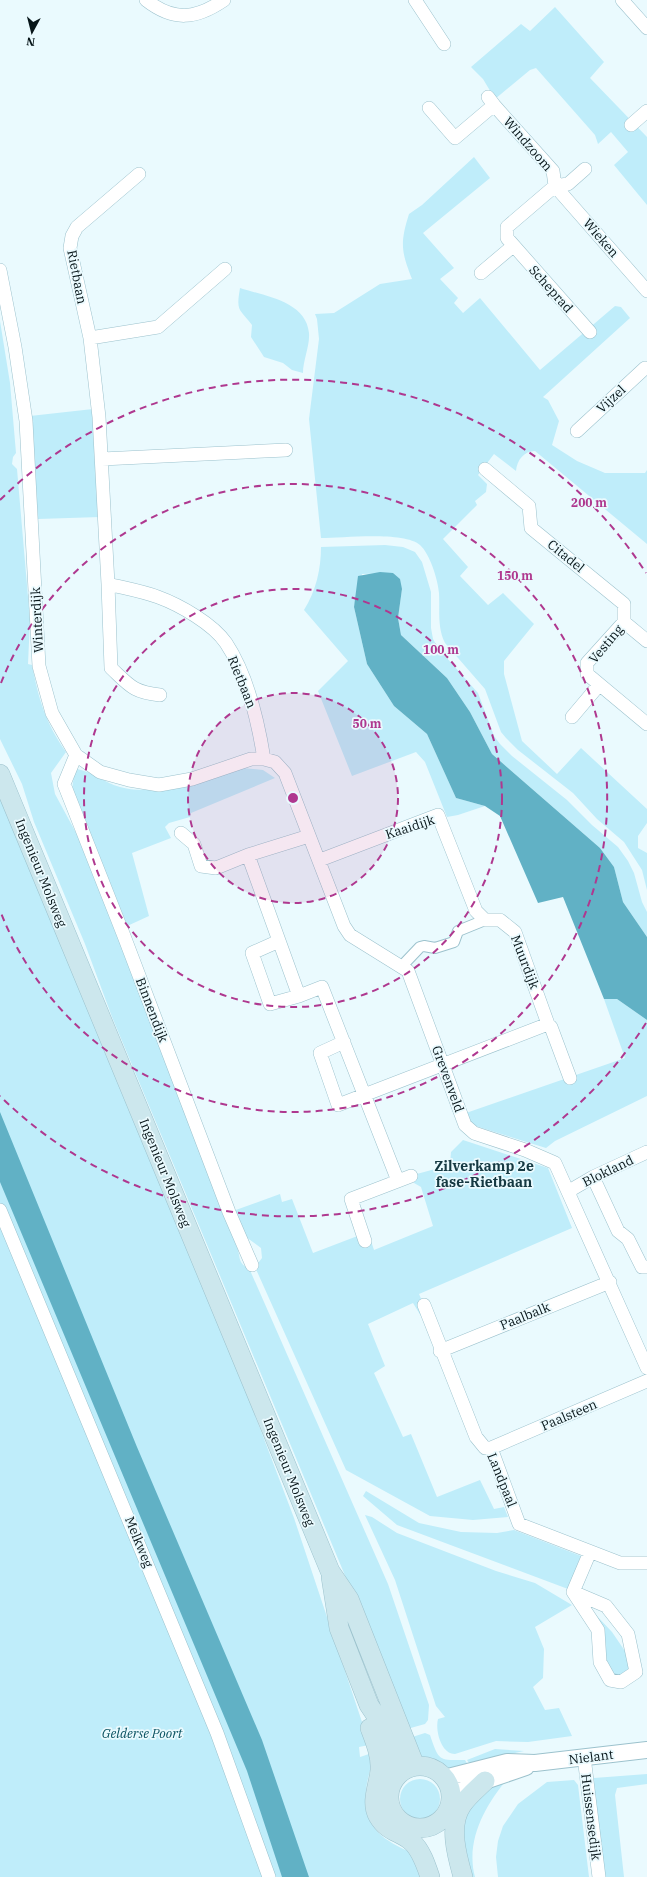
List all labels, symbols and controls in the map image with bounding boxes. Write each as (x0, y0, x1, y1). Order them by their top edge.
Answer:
north arrow (12, 12, 52, 52)
text: N (25, 34, 36, 49)
street label: Windzoom (500, 113, 556, 175)
street label: Wieken (579, 215, 623, 261)
street label: Rietbaan (63, 248, 91, 306)
street label: Scheprad (525, 262, 577, 316)
street label: Vijzel (593, 381, 629, 417)
text: 200 m (571, 495, 607, 510)
street label: Citadel (544, 536, 588, 576)
text: 150 m (497, 568, 533, 583)
street label: Winterdijk (27, 586, 47, 653)
street label: Vesting (585, 621, 627, 667)
text: 100 m (423, 642, 459, 657)
street label: Rietbaan (224, 653, 260, 711)
text: 50 m (353, 716, 382, 731)
centre of rings (286, 791, 300, 805)
street label: Kaaidijk (383, 811, 437, 843)
street label: Ingenieur Molsweg (11, 816, 71, 930)
street label: Muurdijk (507, 932, 543, 992)
street label: Binnendijk (132, 975, 172, 1045)
street label: Grevenveld (428, 1043, 468, 1115)
street label: Ingenieur Molsweg (135, 1116, 195, 1230)
street label: Blokland (580, 1151, 636, 1191)
district label: Zilverkamp 2e fase-Rietbaan (434, 1157, 534, 1191)
street label: Paalbalk (497, 1298, 553, 1334)
street label: Paalsteen (538, 1396, 600, 1434)
street label: Ingenieur Molsweg (259, 1415, 319, 1529)
street label: Landpaal (483, 1450, 521, 1510)
street label: Melkweg (121, 1514, 157, 1570)
park label: Gelderse Poort (102, 1725, 183, 1742)
street label: Nielant (568, 1746, 615, 1768)
street label: Huissensedijk (577, 1773, 605, 1862)

